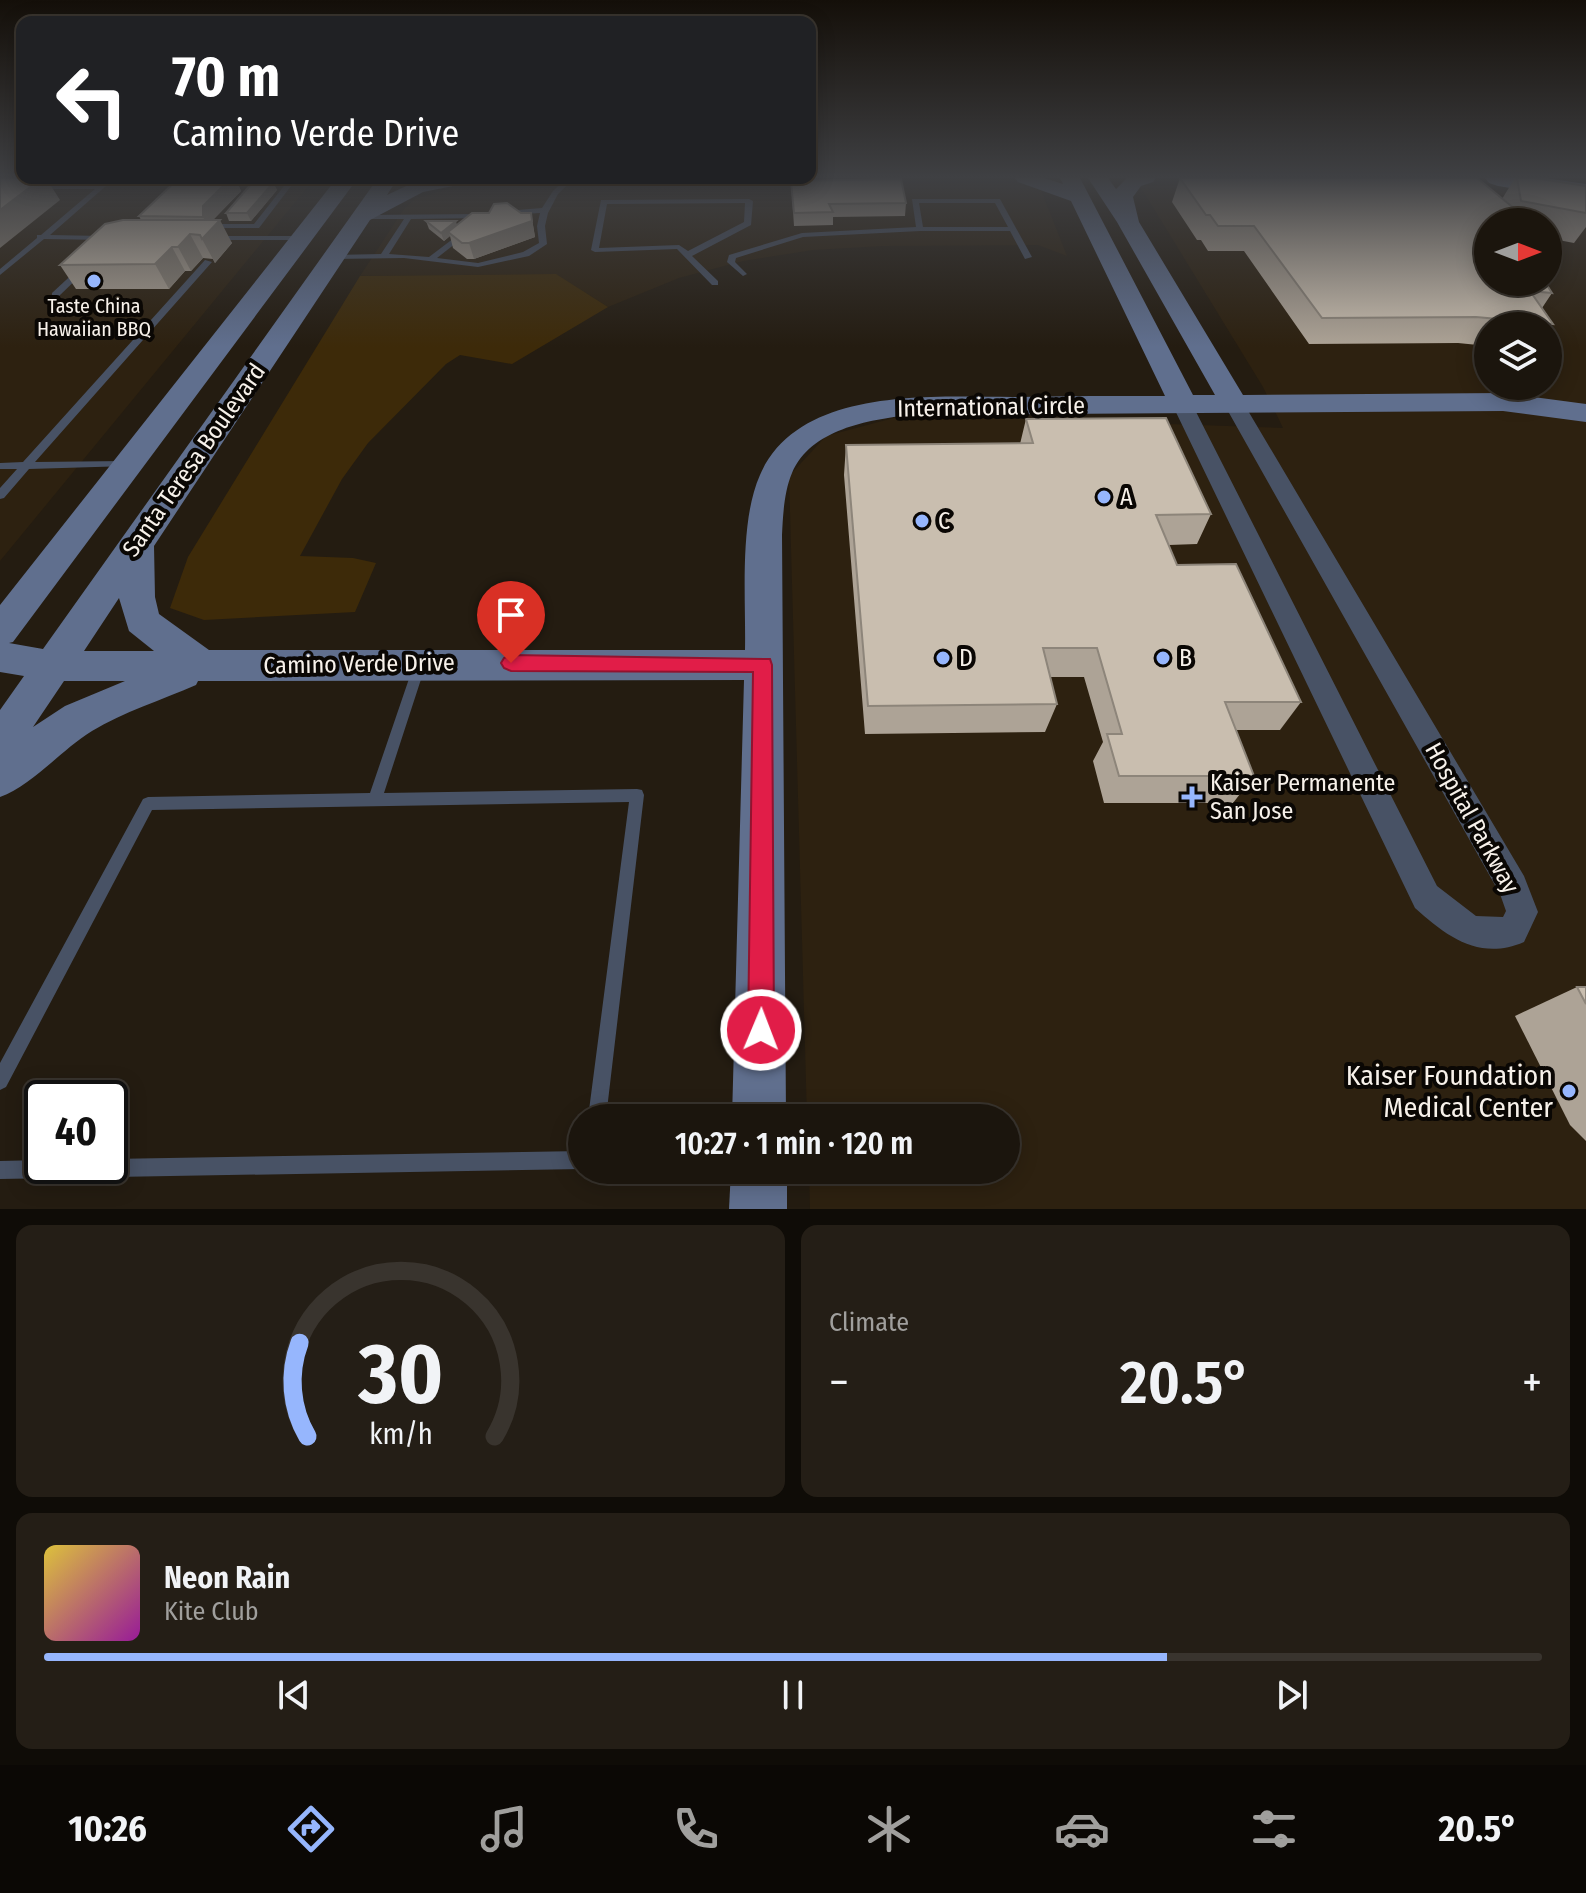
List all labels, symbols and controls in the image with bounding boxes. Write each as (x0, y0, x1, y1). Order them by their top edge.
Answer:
text: 70 m (172, 44, 280, 111)
icon: left (40, 48, 144, 152)
text: Camino Verde Drive (172, 112, 459, 156)
north arrow (1474, 208, 1562, 296)
map controls (1474, 208, 1562, 400)
marker: Taste China Hawaiian BBQ (85, 272, 103, 290)
place label: Taste China Hawaiian BBQ (37, 294, 151, 341)
button: layers (1474, 312, 1562, 400)
street label: Santa Teresa Boulevard (117, 358, 271, 562)
street label: International Circle (897, 391, 1085, 423)
place label: A (1120, 483, 1133, 511)
marker: A (1095, 488, 1113, 506)
place label: C (938, 507, 950, 535)
marker: C (913, 512, 931, 530)
pin (477, 581, 545, 663)
icon: arrive (489, 593, 533, 637)
place label: D (959, 644, 973, 672)
place label: B (1179, 644, 1192, 672)
street label: Camino Verde Drive (263, 648, 455, 680)
marker: D (934, 649, 952, 667)
marker: B (1154, 649, 1172, 667)
street label: Hospital Parkway (1419, 738, 1525, 898)
place label: Kaiser Permanente San Jose (1210, 769, 1395, 825)
marker: Kaiser Permanente San Jose (1181, 786, 1203, 808)
position arrow (719, 988, 803, 1072)
place label: Kaiser Foundation Medical Center (1346, 1059, 1553, 1124)
speed limit sign: 40 (24, 1080, 128, 1184)
marker: Kaiser Foundation Medical Center (1560, 1082, 1578, 1100)
text: 10:27 · 1 min · 120 m (675, 1126, 913, 1162)
text: Climate (829, 1307, 909, 1338)
text: 30 (357, 1325, 443, 1425)
text: 20.5° (1120, 1347, 1251, 1419)
text: − (829, 1356, 849, 1409)
text: + (1522, 1356, 1542, 1409)
text: km/h (369, 1417, 432, 1452)
text: Neon Rain (164, 1560, 290, 1596)
text: Kite Club (164, 1596, 259, 1627)
icon: previous (272, 1673, 316, 1717)
icon: pause (771, 1673, 815, 1717)
icon: next (1270, 1673, 1314, 1717)
icon: directions (283, 1801, 339, 1857)
icon: music (476, 1801, 532, 1857)
icon: phone (668, 1801, 724, 1857)
icon: climate (861, 1801, 917, 1857)
icon: car (1054, 1801, 1110, 1857)
icon: filters (1246, 1801, 1302, 1857)
text: 10:26 (68, 1807, 147, 1851)
text: 20.5° (1439, 1807, 1518, 1851)

